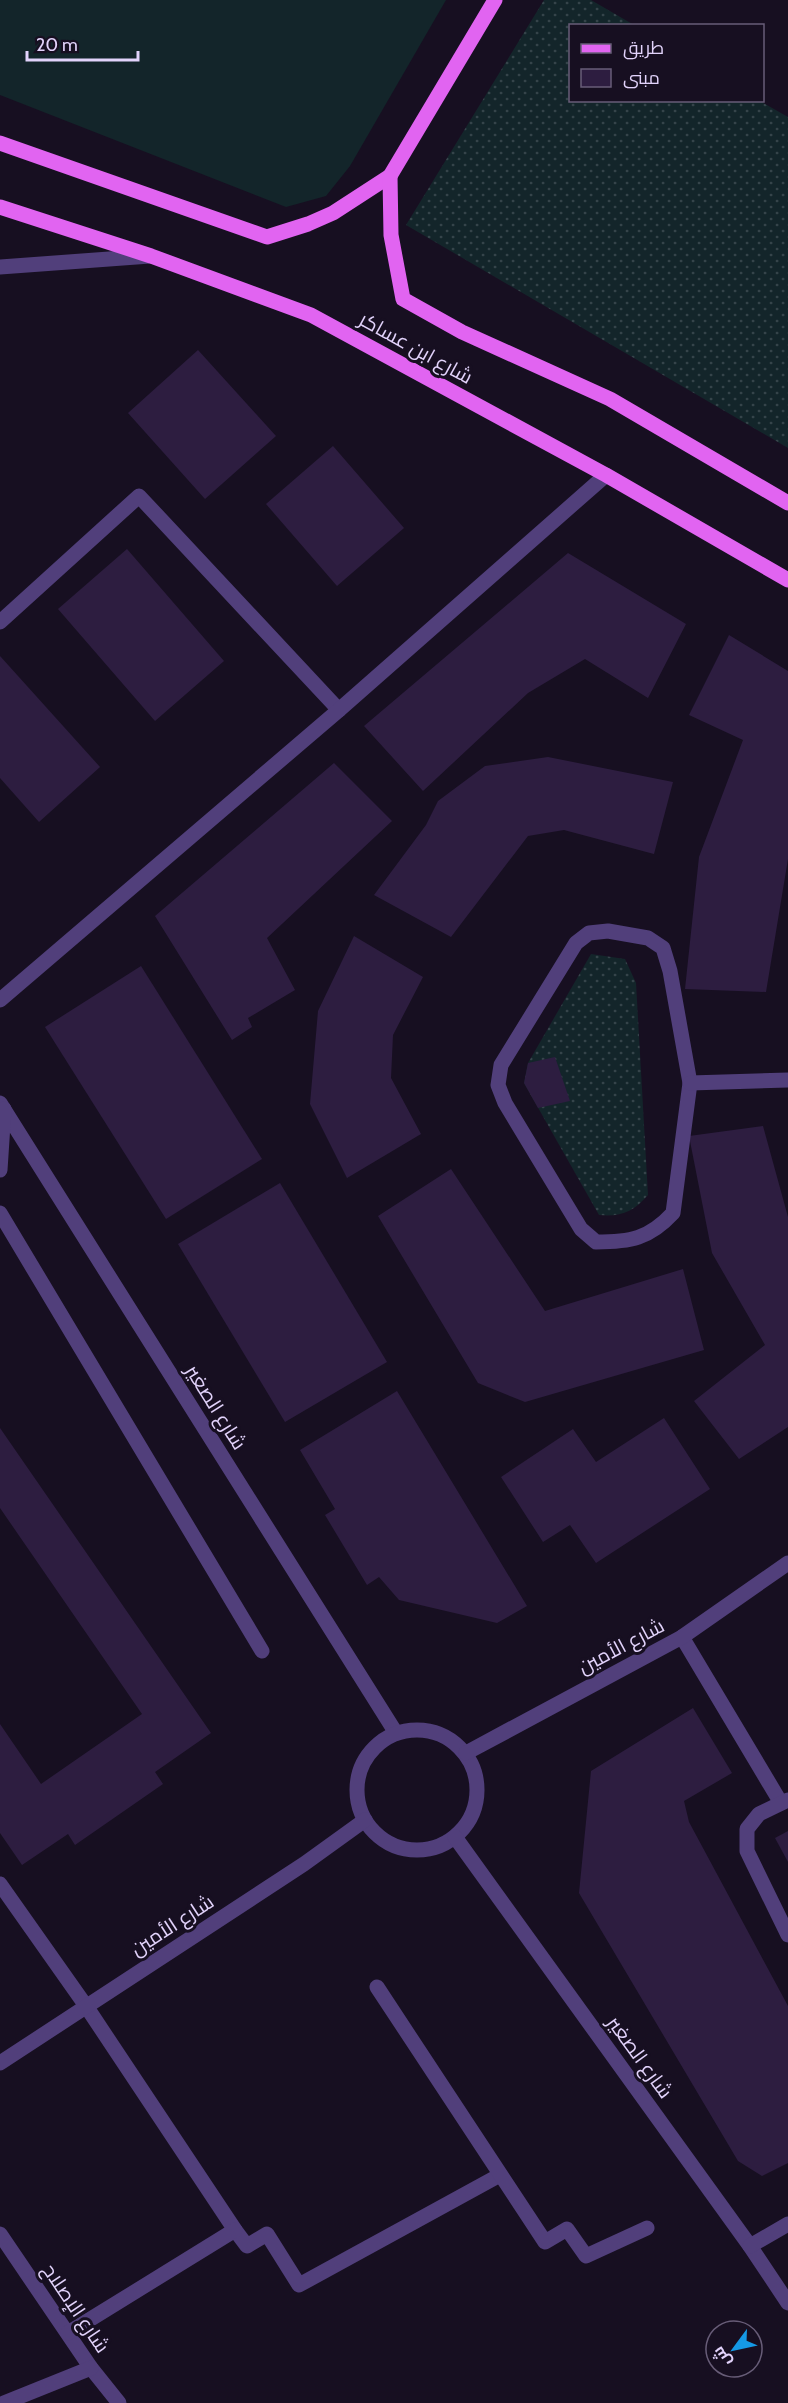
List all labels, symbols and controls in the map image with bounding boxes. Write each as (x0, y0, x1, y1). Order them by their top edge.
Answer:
scale bar (27, 24, 138, 62)
legend (569, 24, 764, 102)
text: 20 m (36, 34, 78, 56)
text: طريق (623, 37, 664, 60)
text: مبنى (623, 67, 660, 89)
street label: شارع ابن عساكر (353, 307, 477, 391)
street label: شارع الصغير (178, 1359, 252, 1455)
street label: شارع الأمين (574, 1613, 669, 1680)
street label: شارع الأمين (126, 1889, 219, 1962)
street label: شارع الصغير (600, 2010, 678, 2104)
street label: شارع الإصلاح (36, 2259, 115, 2358)
north arrow (704, 2319, 764, 2379)
text: ش (708, 2343, 735, 2371)

